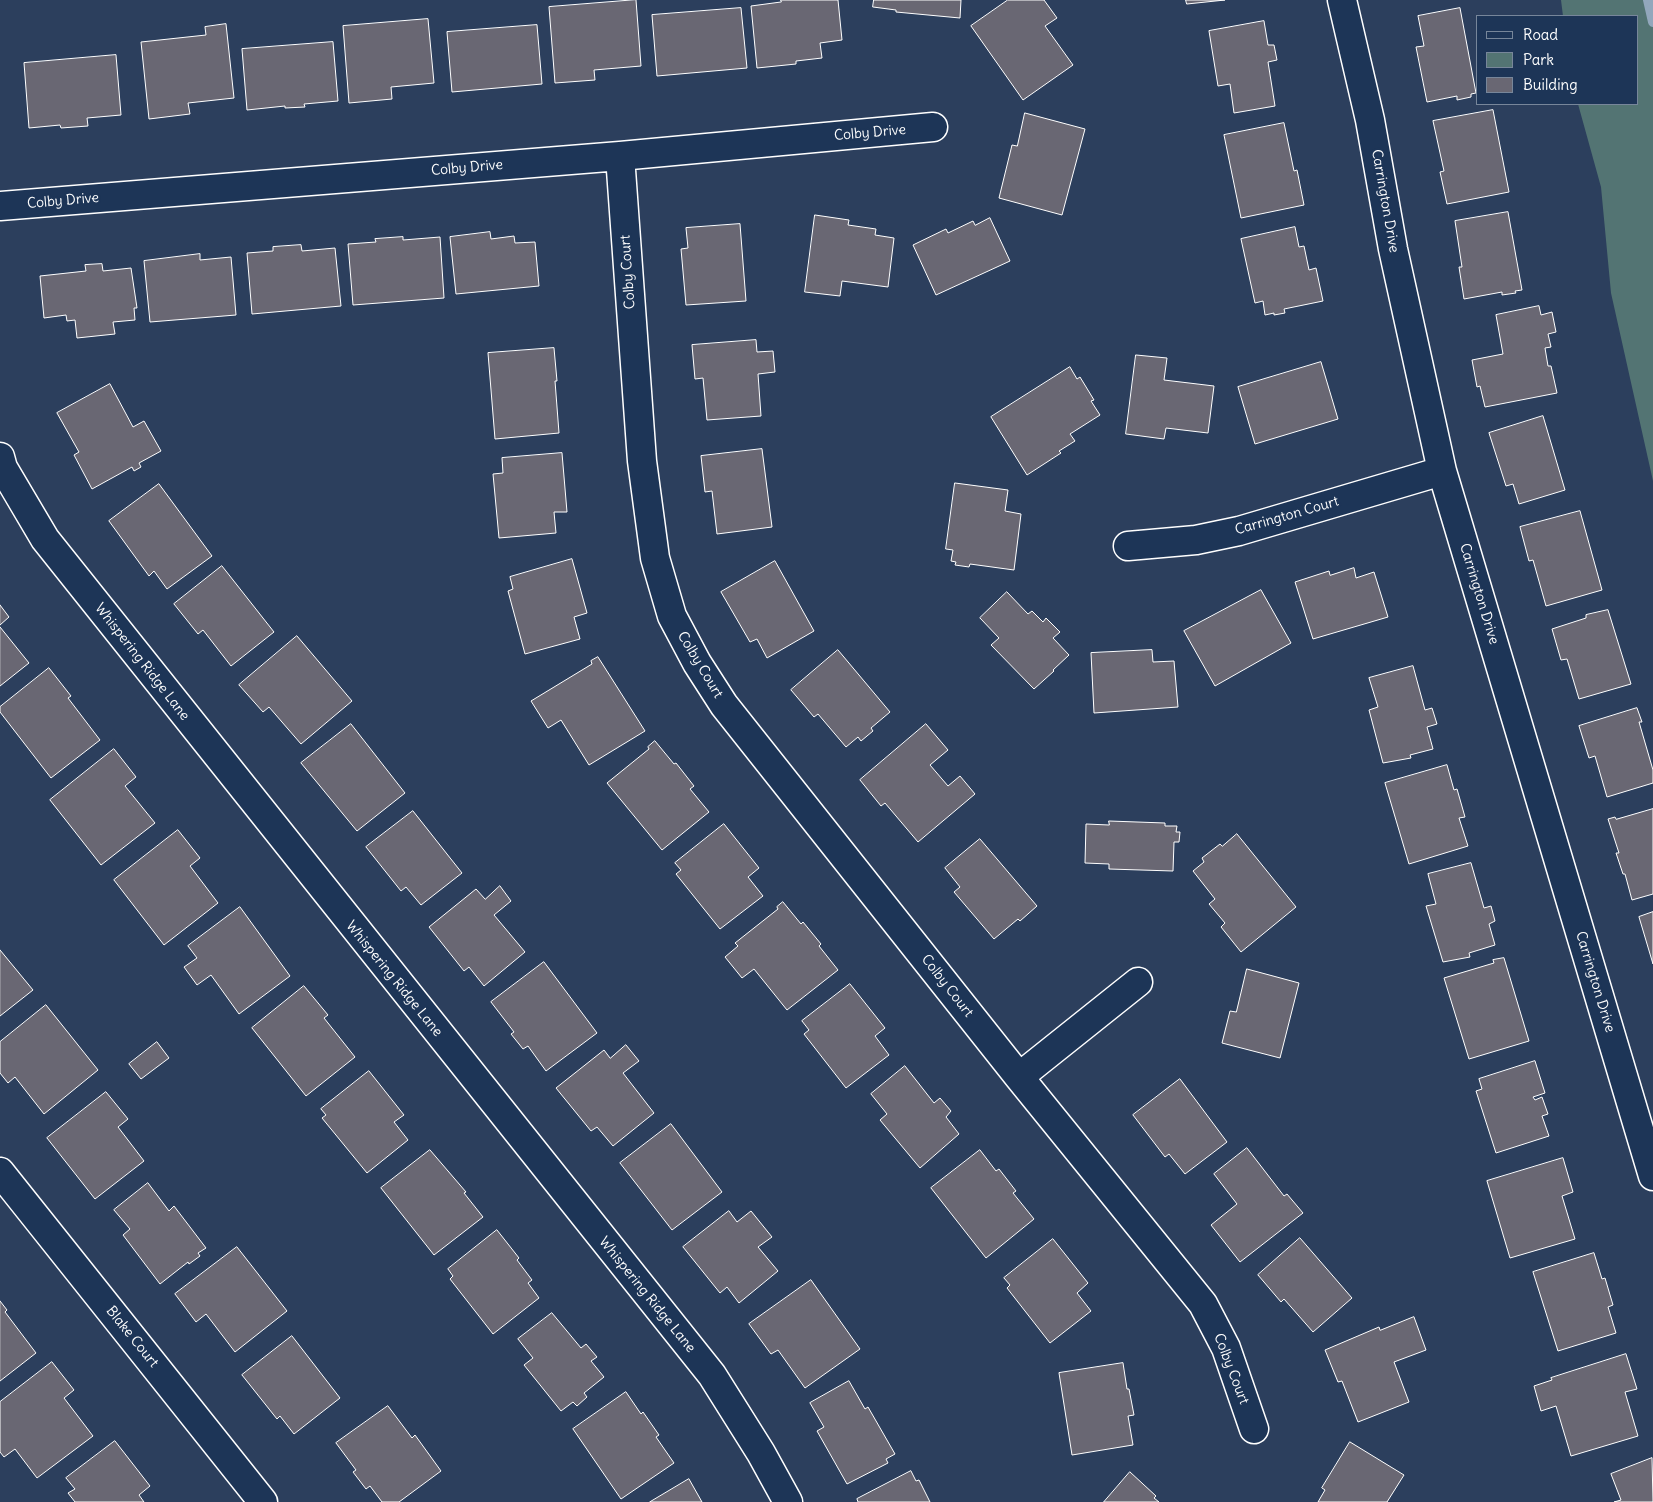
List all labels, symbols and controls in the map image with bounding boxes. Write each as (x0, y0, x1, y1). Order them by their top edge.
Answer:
legend (1476, 15, 1638, 105)
text: Road (1523, 25, 1558, 44)
text: Park (1523, 50, 1554, 69)
text: Building (1523, 75, 1578, 94)
street label: Colby Drive (833, 121, 907, 145)
street label: Carrington Drive (1368, 148, 1402, 254)
street label: Colby Drive (430, 156, 504, 180)
street label: Colby Drive (26, 189, 100, 213)
street label: Colby Court (617, 234, 639, 310)
street label: Carrington Court (1233, 493, 1341, 539)
street label: Carrington Drive (1456, 541, 1502, 647)
street label: Whispering Ridge Lane (91, 600, 193, 724)
street label: Colby Court (674, 629, 726, 701)
street label: Whispering Ridge Lane (342, 918, 446, 1040)
street label: Carrington Drive (1572, 929, 1618, 1035)
street label: Colby Court (917, 951, 977, 1021)
street label: Whispering Ridge Lane (595, 1234, 699, 1356)
street label: Blake Court (102, 1303, 162, 1371)
street label: Colby Court (1210, 1331, 1252, 1407)

